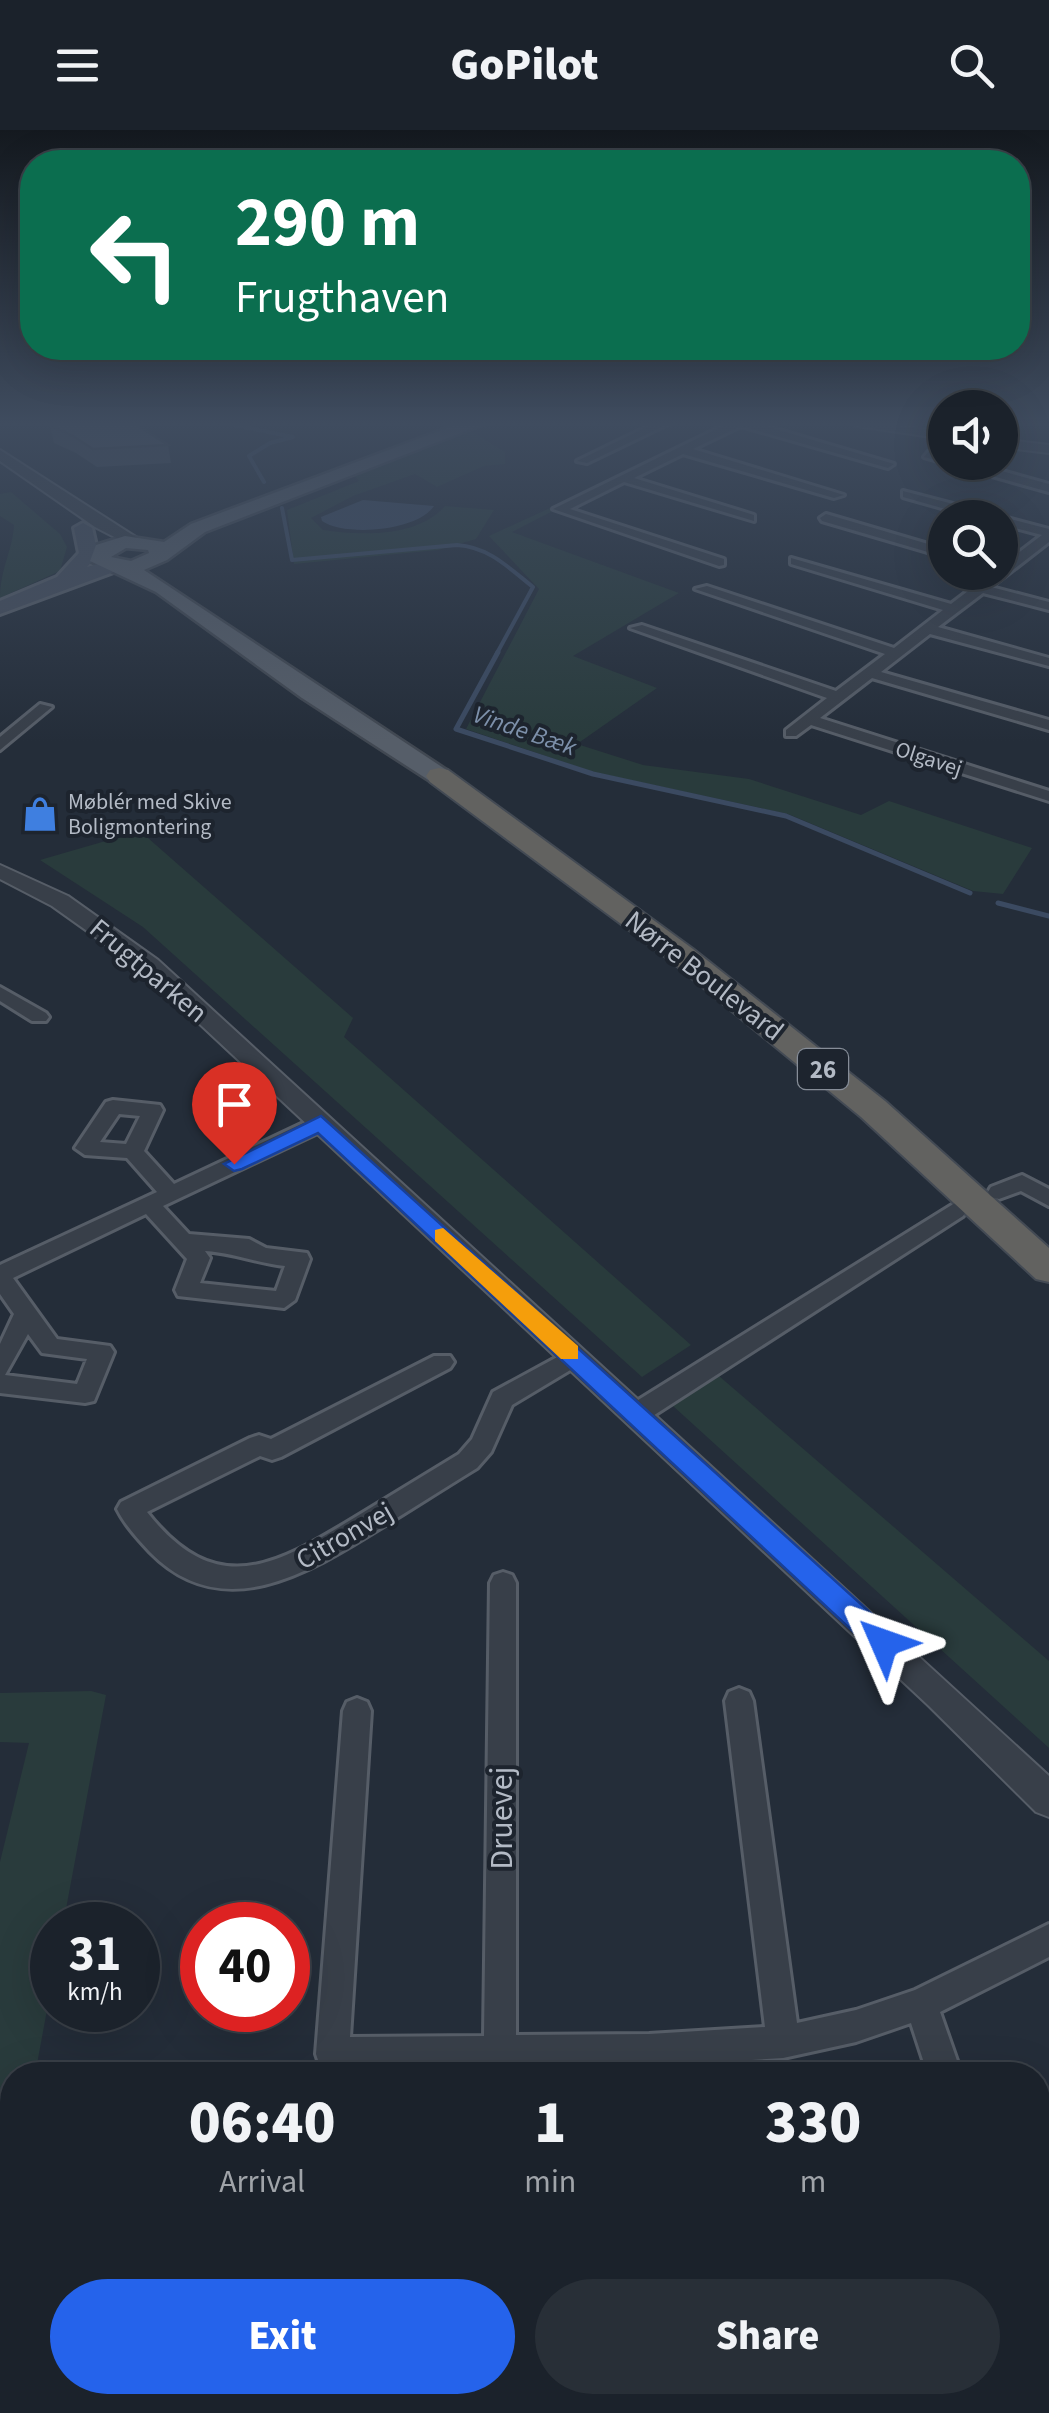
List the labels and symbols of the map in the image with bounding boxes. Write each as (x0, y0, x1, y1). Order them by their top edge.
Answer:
water label: Vinde Bæk (468, 697, 582, 766)
street label: Olgavej (891, 733, 966, 785)
place label: Møblér med Skive Boligmontering (68, 786, 232, 843)
shop icon: Møblér med Skive Boligmontering (21, 795, 59, 833)
street label: Nørre Boulevard (617, 901, 792, 1051)
street label: Frugtparken (81, 909, 216, 1032)
road number: 26 (798, 1049, 848, 1089)
pin (192, 1062, 277, 1165)
street label: Citronvej (289, 1492, 400, 1580)
position arrow (832, 1591, 936, 1695)
street label: Druevej (479, 1767, 525, 1869)
speed limit sign: 40 (180, 1902, 310, 2032)

